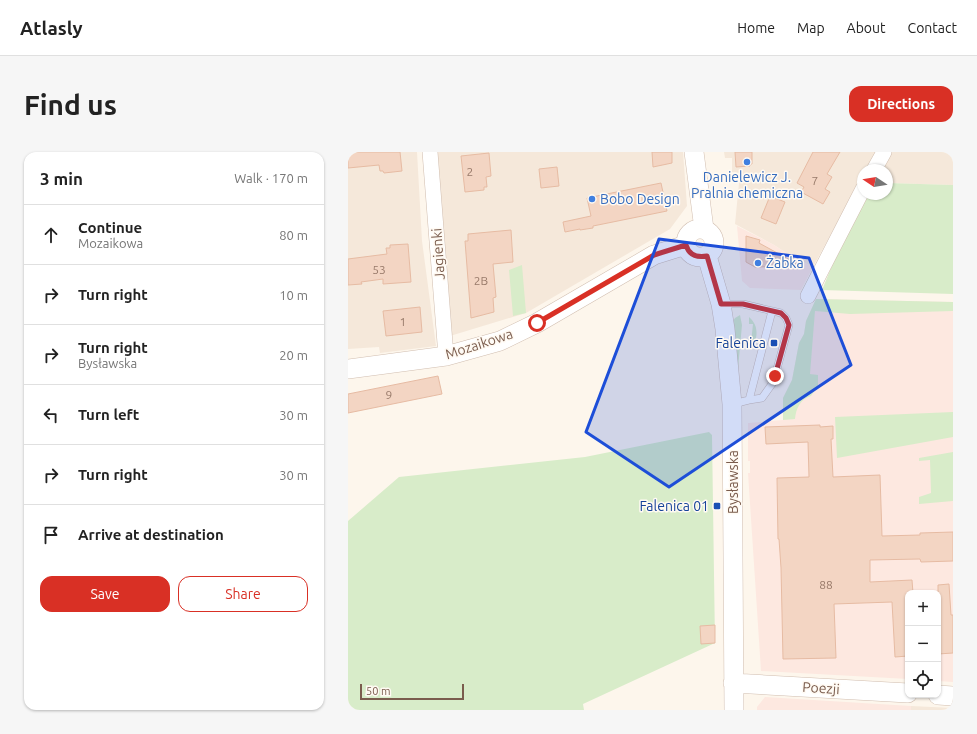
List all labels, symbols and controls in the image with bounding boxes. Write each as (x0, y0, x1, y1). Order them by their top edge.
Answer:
text: Atlasly (20, 17, 83, 39)
text: Home (737, 20, 775, 36)
text: Map (797, 20, 825, 36)
text: About (847, 20, 886, 36)
text: Contact (908, 20, 957, 36)
button: Directions (849, 86, 953, 122)
text: Find us (24, 89, 117, 120)
marker: Danielewicz J. Pralnia chemiczna (742, 157, 752, 167)
north arrow (857, 164, 893, 200)
house number: 2 (467, 165, 473, 178)
text: 3 min (40, 169, 83, 188)
place label: Danielewicz J. Pralnia chemiczna (691, 169, 803, 201)
text: Walk · 170 m (234, 171, 308, 185)
house number: 7 (812, 174, 818, 187)
place label: Bobo Design (600, 191, 680, 207)
marker: Bobo Design (587, 194, 597, 204)
text: Continue (78, 219, 142, 236)
icon: ahead (40, 224, 62, 246)
text: 80 m (279, 228, 308, 242)
street label: Jagienki (428, 228, 448, 280)
text: Mozaikowa (78, 236, 143, 250)
place label: Żabka (766, 255, 804, 271)
marker: Żabka (753, 258, 763, 268)
house number: 53 (372, 263, 386, 276)
house number: 2B (474, 274, 488, 287)
icon: right (40, 284, 62, 306)
text: Turn right (78, 286, 148, 303)
text: 10 m (279, 288, 308, 302)
route start (528, 314, 546, 332)
house number: 1 (400, 315, 406, 328)
street label: Mozaikowa (443, 326, 515, 362)
place label: Falenica (716, 335, 766, 351)
marker: Falenica (769, 338, 779, 348)
text: Turn right (78, 339, 148, 356)
icon: right (40, 344, 62, 366)
text: 20 m (279, 348, 308, 362)
text: Bysławska (78, 356, 137, 370)
route end (766, 367, 784, 385)
house number: 9 (386, 388, 392, 401)
icon: left (40, 404, 62, 426)
text: Turn left (78, 406, 139, 423)
text: 30 m (279, 408, 308, 422)
street label: Bysławska (725, 450, 741, 514)
icon: right (40, 464, 62, 486)
text: Turn right (78, 466, 148, 483)
text: 30 m (279, 468, 308, 482)
place label: Falenica 01 (640, 498, 709, 514)
marker: Falenica 01 (712, 501, 722, 511)
icon: arrive (40, 524, 62, 546)
text: Arrive at destination (78, 526, 224, 543)
button: Save (40, 576, 170, 612)
button: Share (178, 576, 308, 612)
house number: 88 (819, 578, 833, 591)
map controls (905, 590, 941, 698)
button: + (905, 590, 941, 626)
button: − (905, 626, 941, 662)
button: locate (905, 662, 941, 698)
street label: Poezji (802, 679, 840, 697)
scale bar (360, 682, 464, 701)
text: 50 m (366, 685, 390, 697)

